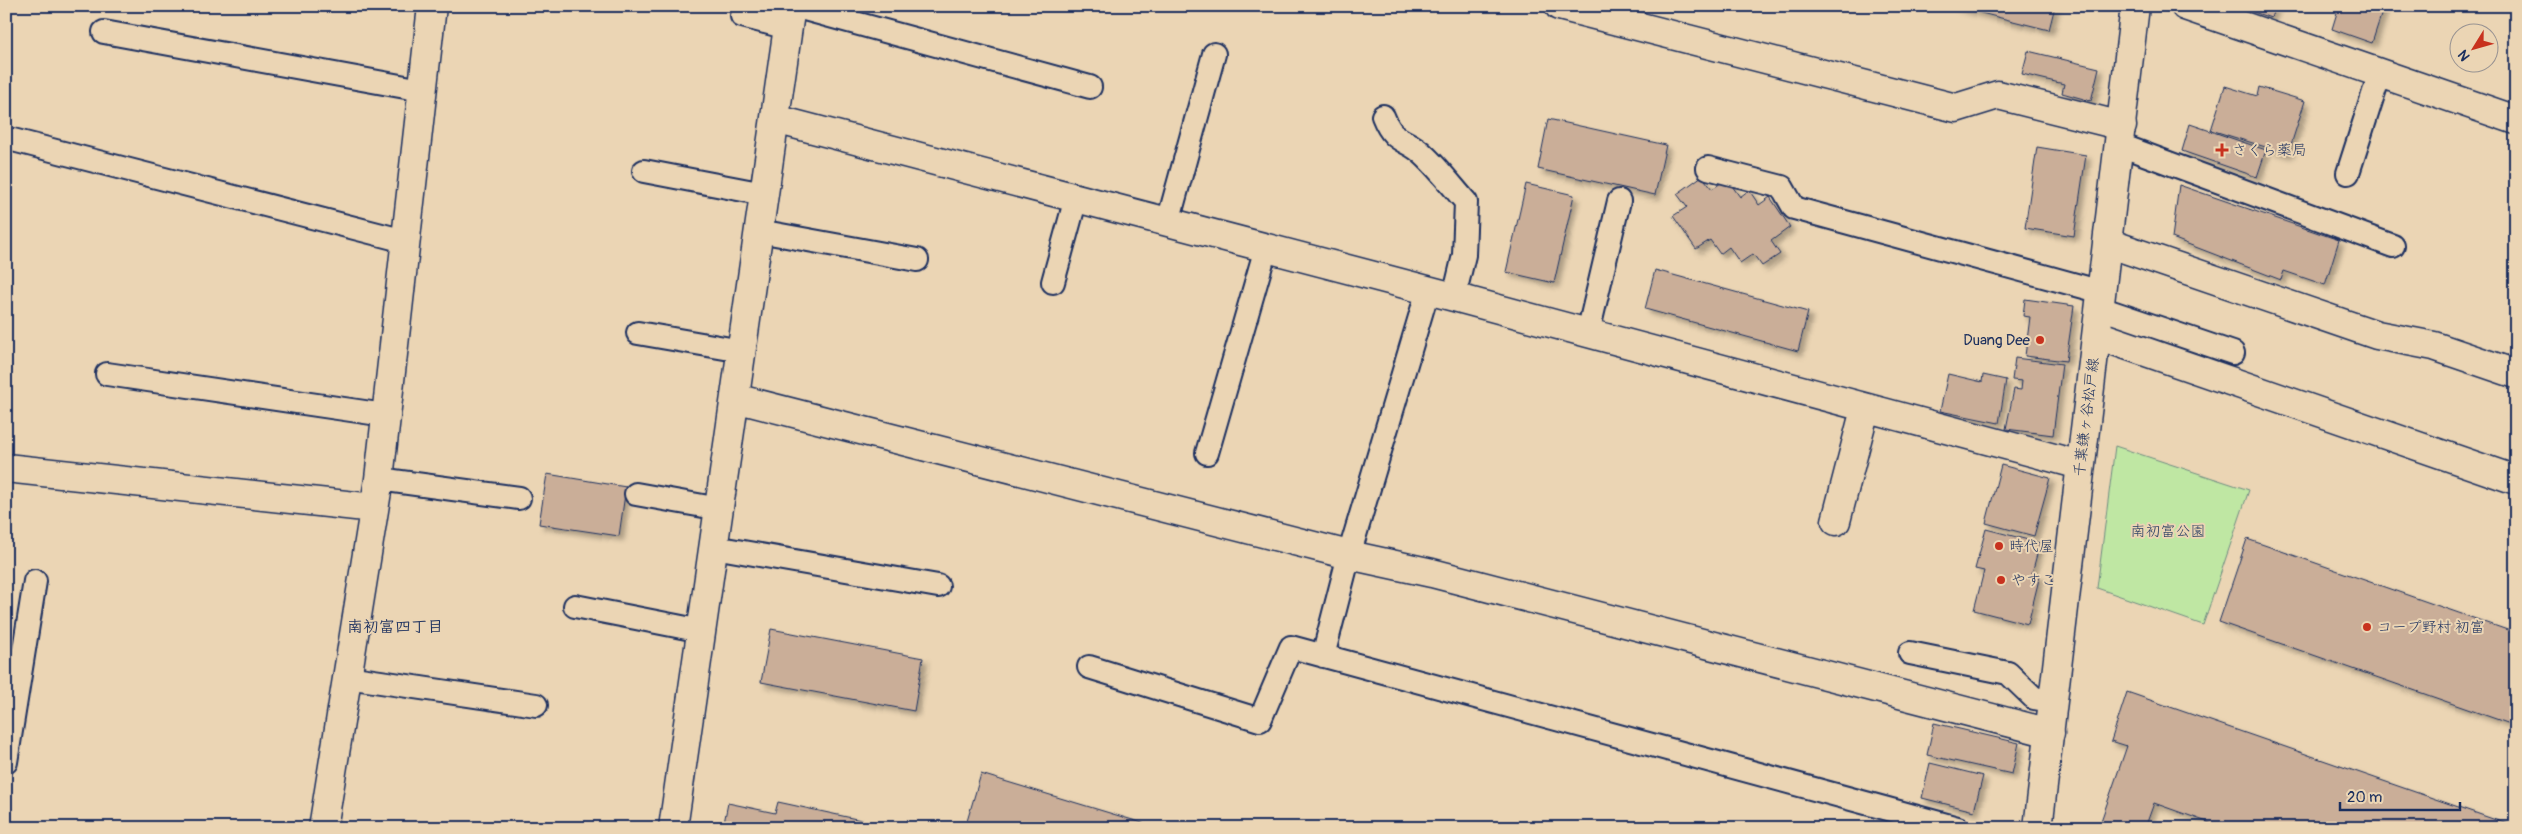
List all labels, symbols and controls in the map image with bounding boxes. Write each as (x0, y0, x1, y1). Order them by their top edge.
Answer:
north arrow (2450, 22, 2500, 72)
text: N (2454, 47, 2474, 64)
place label: さくら薬局 (2232, 141, 2307, 160)
marker: さくら薬局 (2216, 144, 2228, 156)
place label: Duang Dee (1963, 331, 2031, 350)
marker: Duang Dee (2034, 334, 2046, 346)
street label: 千葉鎌ヶ谷松戸線 (2070, 356, 2103, 478)
park label: 南初富公園 (2130, 522, 2206, 541)
place label: 時代屋 (2009, 537, 2054, 556)
marker: 時代屋 (1993, 540, 2005, 552)
place label: やすこ (2011, 571, 2056, 590)
marker: やすこ (1995, 574, 2007, 586)
district label: 南初富四丁目 (347, 617, 443, 637)
place label: コープ野村 初富 (2377, 618, 2485, 637)
marker: コープ野村 初富 (2361, 621, 2373, 633)
scale bar (2340, 779, 2460, 811)
text: 20 m (2347, 788, 2382, 807)

